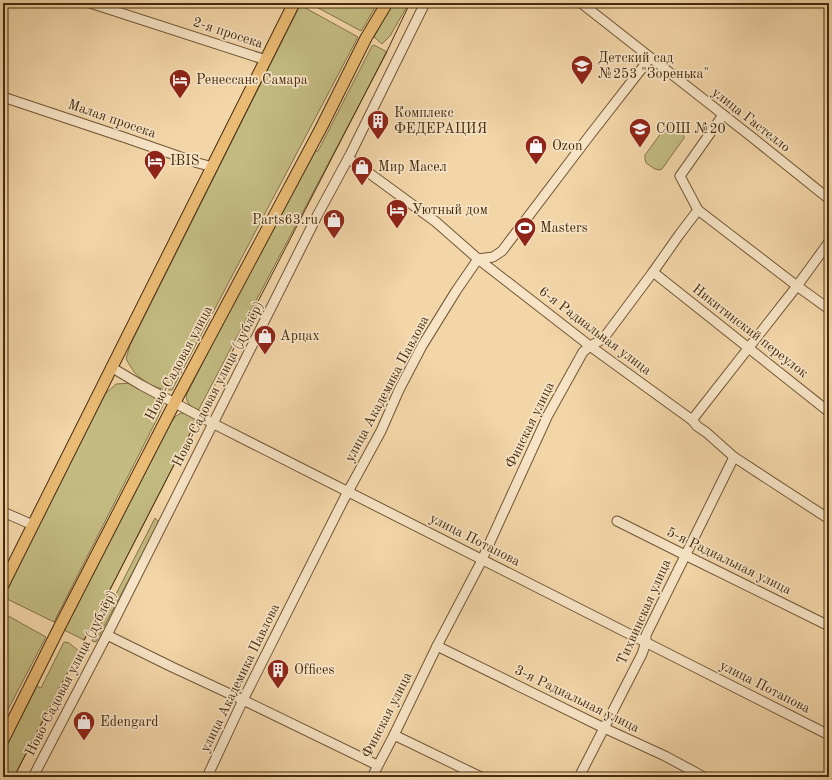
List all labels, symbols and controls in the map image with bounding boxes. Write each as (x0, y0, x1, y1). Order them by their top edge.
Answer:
street label: 2-я просека (191, 15, 265, 51)
place label: Детский сад №253 "Зоренька" (598, 51, 709, 81)
school or university icon: Детский сад №253 "Зоренька" (569, 53, 595, 86)
hotel icon: Ренессанс Самара (167, 67, 193, 100)
place label: Ренессанс Самара (196, 73, 308, 87)
street label: улица Гастелло (709, 85, 793, 155)
street label: Малая просека (66, 97, 158, 141)
place label: Комплекс ФЕДЕРАЦИЯ (394, 106, 487, 136)
building icon: Комплекс ФЕДЕРАЦИЯ (365, 108, 391, 141)
school or university icon: СОШ №20 (627, 116, 653, 149)
place label: СОШ №20 (656, 122, 726, 136)
shop icon: Ozon (523, 133, 549, 166)
place label: Ozon (552, 139, 583, 153)
hotel icon: IBIS (142, 148, 168, 181)
place label: IBIS (170, 154, 199, 168)
shop icon: Мир Масел (349, 154, 375, 187)
place label: Мир Масел (378, 160, 447, 174)
hotel icon: Уютный дом (384, 197, 410, 230)
place label: Уютный дом (412, 203, 488, 217)
shop icon: Parts63.ru (321, 207, 347, 240)
place label: Parts63.ru (252, 213, 319, 227)
sports icon: Masters (512, 215, 538, 248)
place label: Masters (540, 221, 588, 235)
street label: Никитинский переулок (690, 282, 810, 380)
street label: 6-я Радиальная улица (536, 284, 654, 378)
street label: Ново-Садовая улица (дублёр) (170, 299, 266, 469)
street label: Ново-Садовая улица (143, 303, 215, 423)
street label: улица Академика Павлова (342, 313, 432, 464)
shop icon: Арцах (252, 323, 278, 356)
place label: Арцах (280, 329, 320, 343)
street label: Финская улица (503, 380, 557, 470)
street label: улица Потапова (428, 511, 523, 569)
street label: 5-я Радиальная улица (664, 525, 794, 597)
street label: Тихвинская улица (614, 557, 674, 667)
street label: Ново-Садовая улица (дублёр) (23, 588, 119, 758)
street label: улица Академика Павлова (198, 601, 282, 755)
building icon: Offices (265, 657, 291, 690)
street label: улица Потапова (718, 658, 813, 716)
place label: Offices (294, 663, 334, 677)
street label: 3-я Радиальная улица (512, 663, 642, 735)
street label: Финская улица (359, 670, 415, 760)
shop icon: Edengard (71, 709, 97, 742)
place label: Edengard (100, 715, 159, 729)

